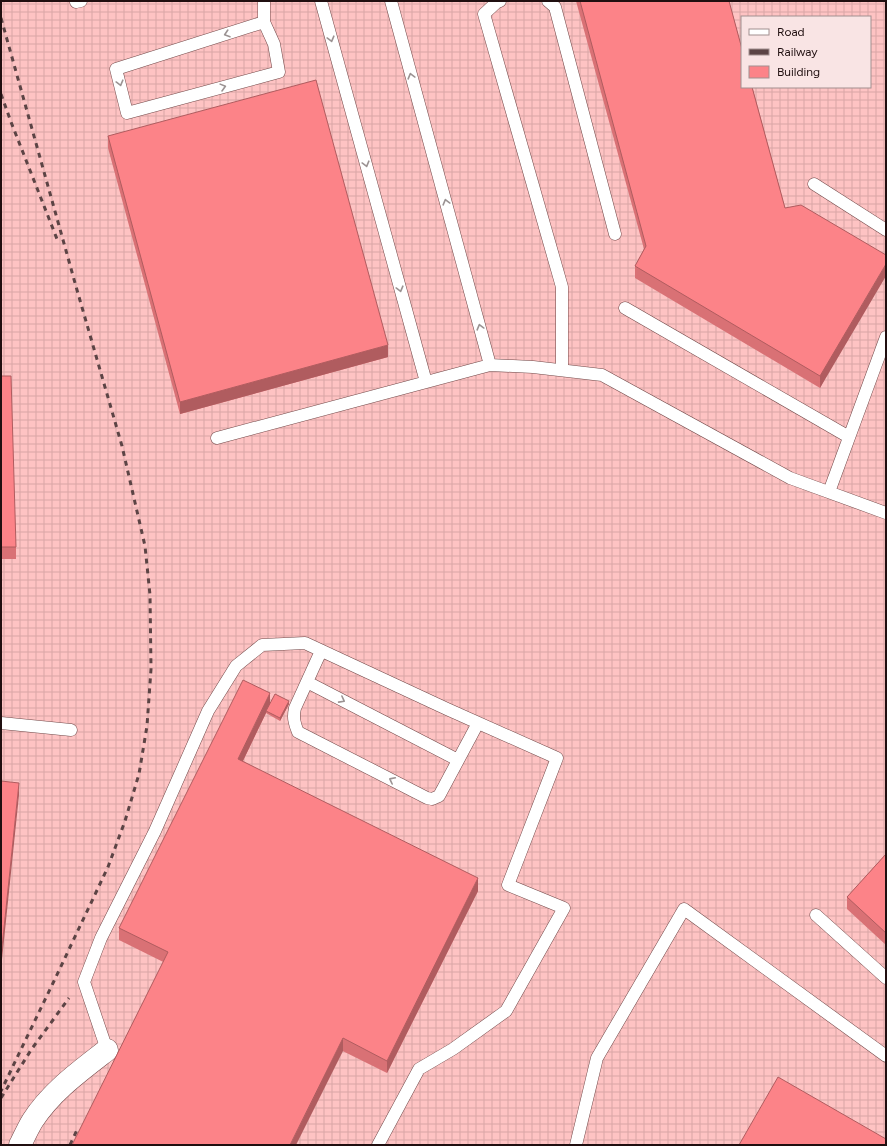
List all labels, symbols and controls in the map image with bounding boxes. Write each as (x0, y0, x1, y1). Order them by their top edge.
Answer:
legend (741, 16, 871, 88)
text: Road (777, 25, 805, 39)
one-way arrow (224, 29, 231, 38)
one-way arrow (326, 35, 335, 42)
text: Railway (777, 45, 818, 59)
text: Building (777, 65, 820, 79)
one-way arrow (408, 73, 416, 80)
one-way arrow (115, 79, 123, 86)
one-way arrow (219, 83, 226, 92)
one-way arrow (361, 161, 369, 167)
one-way arrow (442, 199, 451, 206)
one-way arrow (395, 286, 404, 293)
one-way arrow (476, 324, 485, 331)
one-way arrow (337, 695, 345, 702)
one-way arrow (389, 778, 397, 785)

